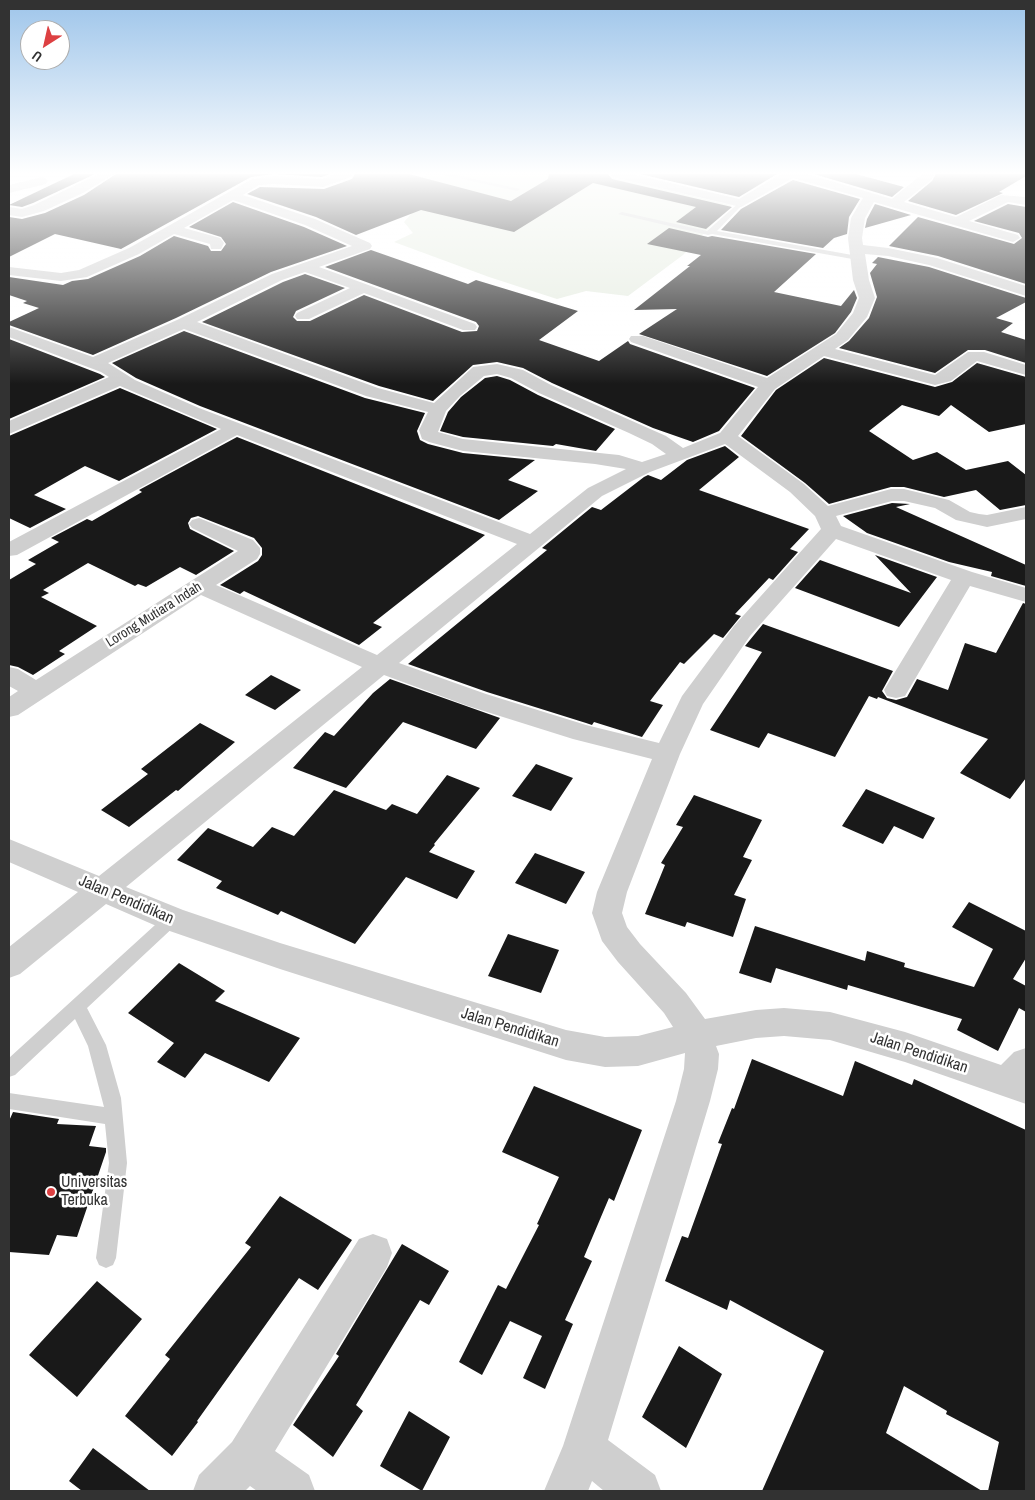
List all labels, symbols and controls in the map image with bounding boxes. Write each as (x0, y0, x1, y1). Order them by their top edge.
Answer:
north arrow (20, 20, 70, 70)
text: U (28, 47, 46, 66)
street label: Lorong Mutiara Indah (103, 579, 205, 651)
street label: Jalan Pendidikan (76, 871, 176, 929)
street label: Jalan Pendidikan (459, 1004, 561, 1052)
street label: Jalan Pendidikan (868, 1028, 970, 1078)
place label: Universitas Terbuka (61, 1173, 127, 1211)
marker: Universitas Terbuka (45, 1186, 57, 1198)

